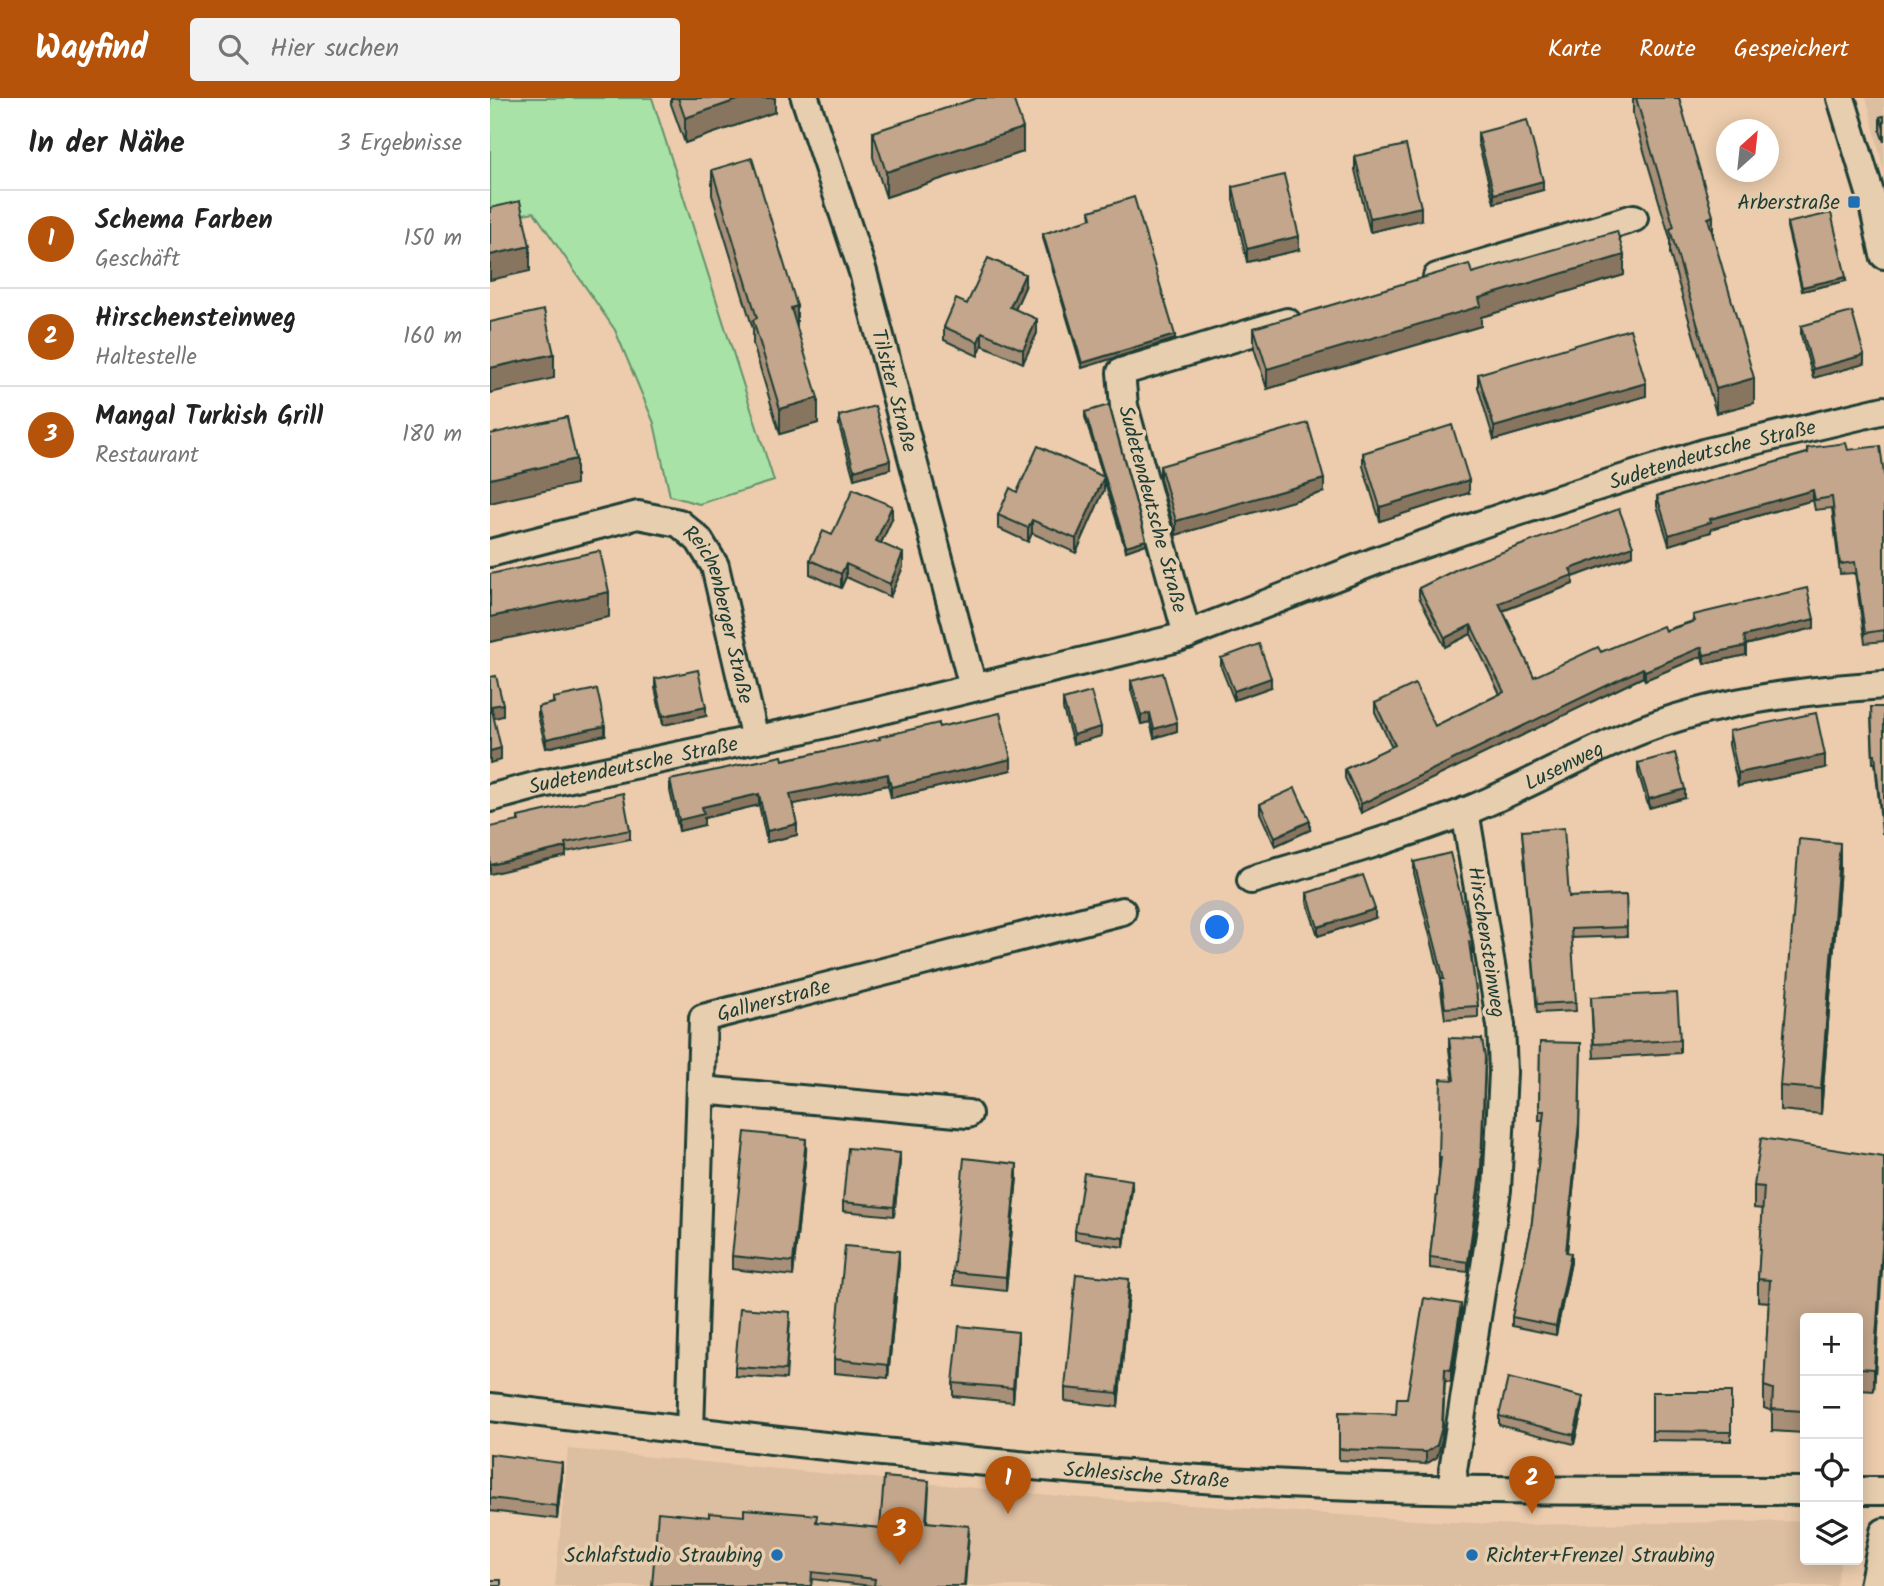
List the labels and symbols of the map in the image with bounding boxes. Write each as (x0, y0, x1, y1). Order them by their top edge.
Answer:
north arrow (1716, 119, 1779, 182)
place label: Arberstraße (1737, 187, 1841, 220)
marker: Arberstraße (1846, 194, 1862, 210)
street label: Tilsiter Straße (861, 326, 925, 457)
street label: Sudetendeutsche Straße (1108, 402, 1195, 617)
street label: Sudetendeutsche Straße (1605, 412, 1820, 500)
street label: Reichenberger Straße (674, 518, 761, 708)
street label: Sudetendeutsche Straße (525, 728, 742, 805)
street label: Lusenweg (1519, 733, 1610, 800)
street label: Hirschensteinweg (1457, 864, 1514, 1020)
your location (1200, 910, 1234, 944)
street label: Gallnerstraße (713, 971, 835, 1032)
street label: Schlesische Straße (1062, 1454, 1231, 1499)
pin: 1 (985, 1456, 1031, 1514)
pin: 2 (1509, 1456, 1555, 1514)
pin: 3 (877, 1507, 923, 1565)
place label: Schlafstudio Straubing (564, 1540, 763, 1573)
place label: Richter+Frenzel Straubing (1486, 1540, 1715, 1573)
marker: Schlafstudio Straubing (769, 1547, 785, 1563)
marker: Richter+Frenzel Straubing (1464, 1547, 1480, 1563)

